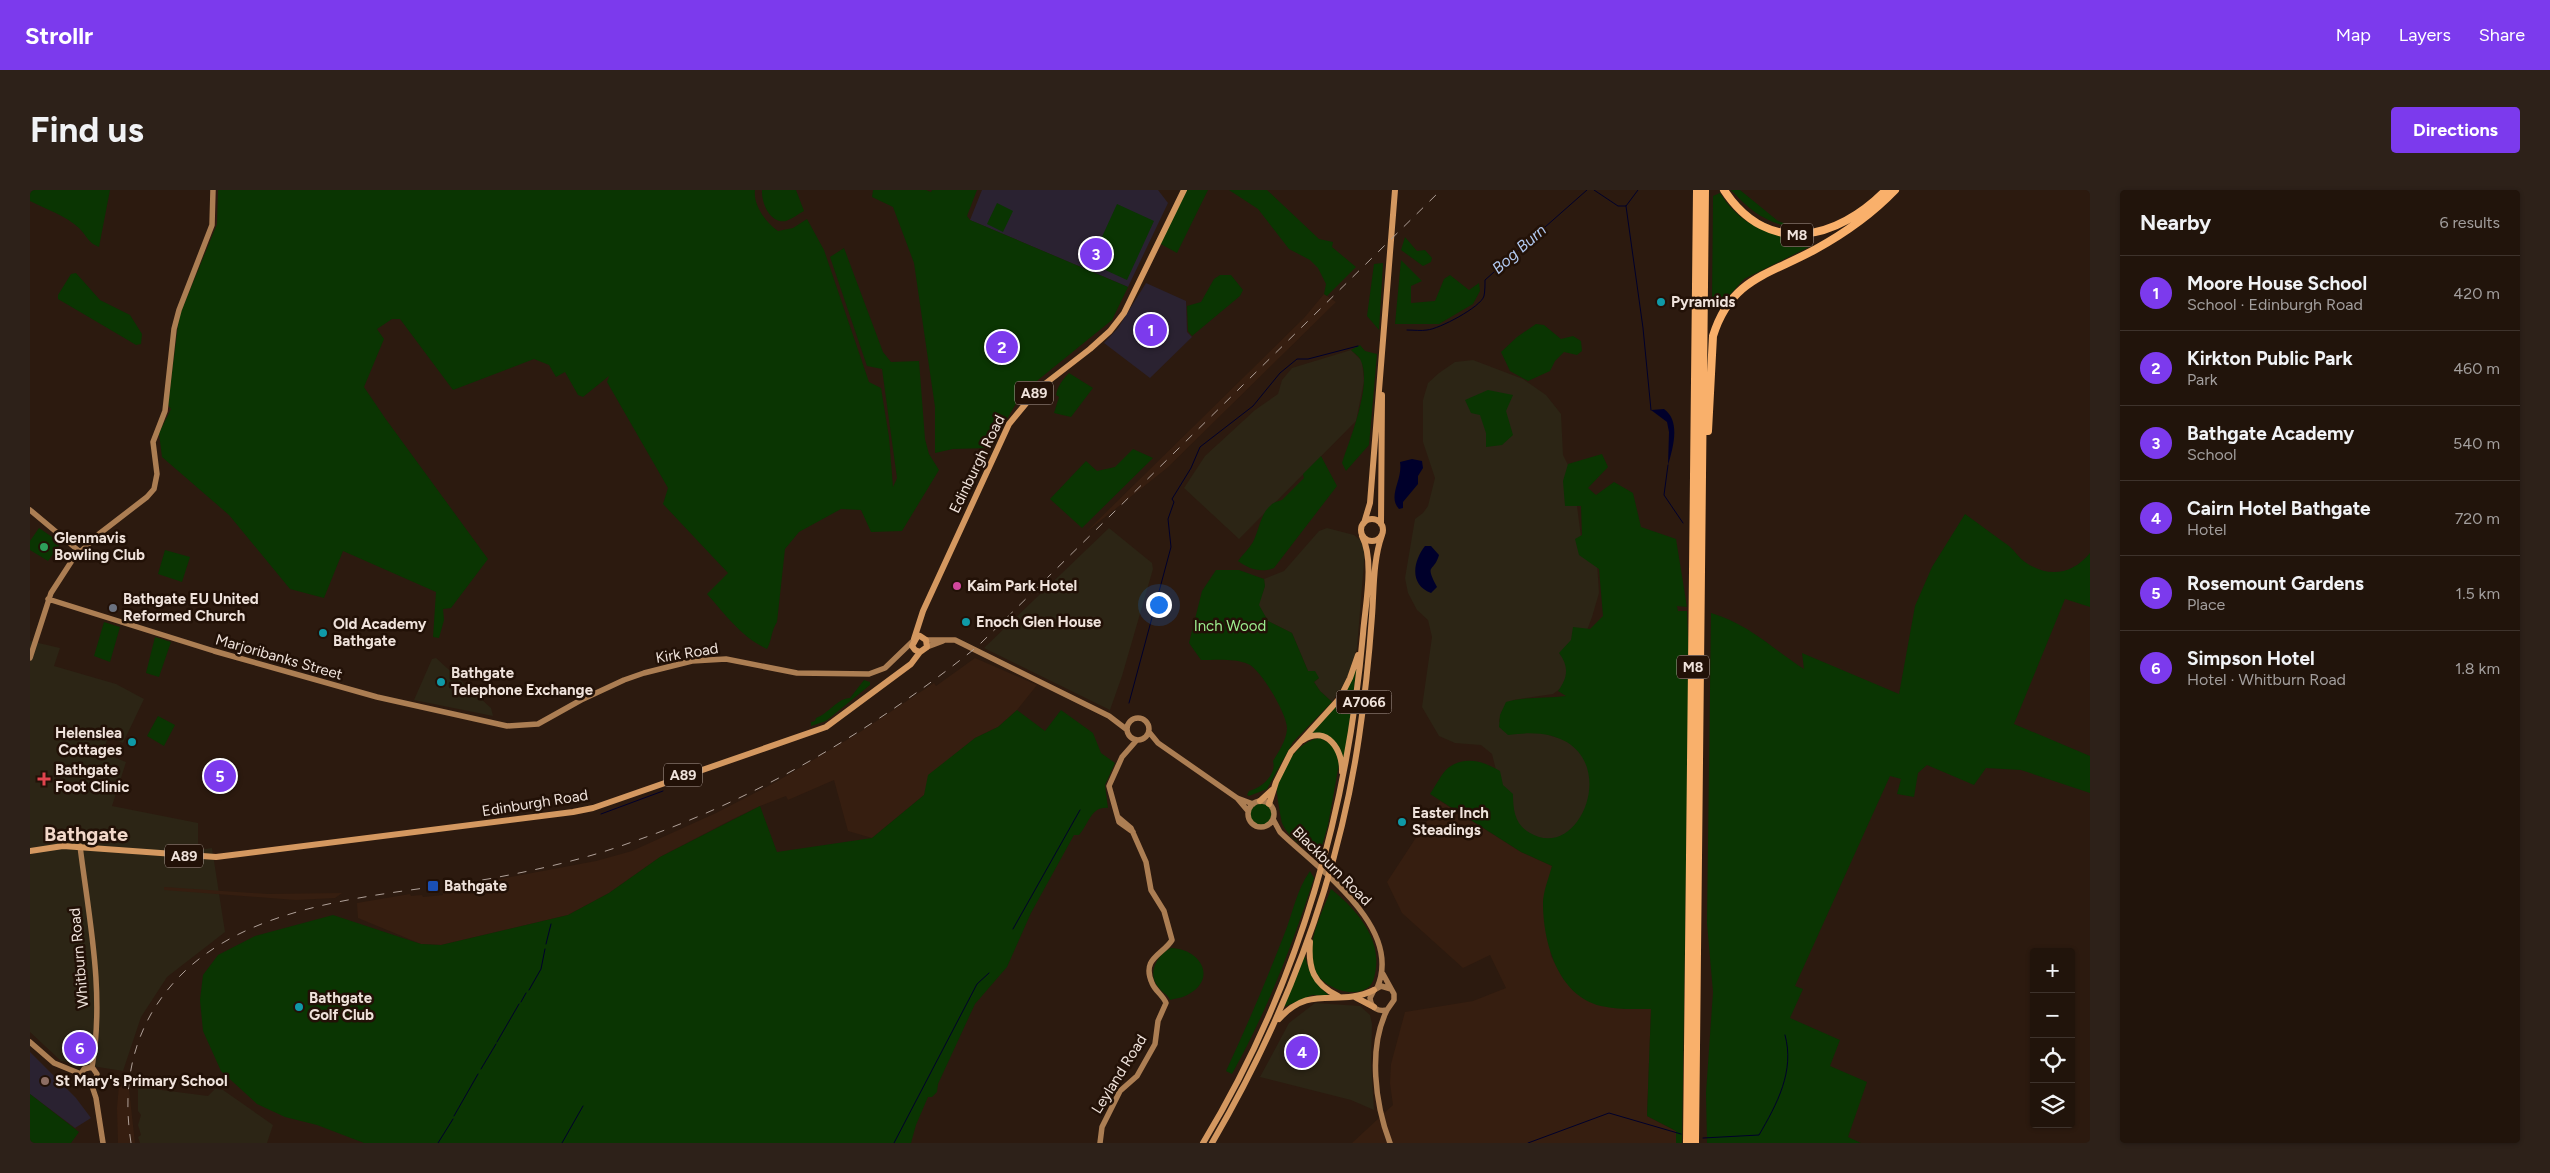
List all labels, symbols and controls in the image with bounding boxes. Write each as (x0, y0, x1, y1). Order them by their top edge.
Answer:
text: Strollr (25, 21, 93, 50)
text: Map (2336, 24, 2371, 46)
text: Layers (2399, 24, 2451, 46)
text: Share (2479, 24, 2525, 46)
button: Directions (2391, 107, 2520, 153)
text: Find us (30, 109, 144, 151)
text: Nearby (2140, 210, 2211, 235)
text: 6 results (2439, 213, 2500, 232)
water label: Bog Burn (1488, 220, 1550, 278)
road number: M8 (1781, 224, 1813, 246)
pin: 3 (1080, 235, 1112, 273)
text: Moore House School (2187, 272, 2367, 295)
text: 1 (2153, 284, 2159, 303)
text: 420 m (2453, 284, 2500, 303)
place label: Pyramids (1671, 293, 1735, 311)
text: School · Edinburgh Road (2187, 295, 2363, 314)
marker: Pyramids (1655, 296, 1667, 308)
pin: 1 (1135, 311, 1167, 349)
pin: 2 (986, 328, 1018, 366)
text: Kirkton Public Park (2187, 347, 2353, 370)
text: 2 (2151, 359, 2161, 378)
text: 460 m (2453, 359, 2500, 378)
text: Park (2187, 370, 2217, 389)
road number: A89 (1015, 382, 1053, 404)
street label: Edinburgh Road (945, 412, 1009, 516)
text: Bathgate Academy (2187, 422, 2354, 445)
text: 3 (2152, 434, 2160, 453)
text: 540 m (2453, 434, 2500, 453)
text: School (2187, 445, 2237, 464)
text: Cairn Hotel Bathgate (2187, 497, 2371, 520)
text: 4 (2151, 509, 2161, 528)
text: 720 m (2455, 509, 2500, 528)
text: Hotel (2187, 520, 2227, 539)
place label: Glenmavis Bowling Club (54, 529, 145, 564)
marker: Glenmavis Bowling Club (38, 541, 50, 553)
text: Rosemount Gardens (2187, 572, 2364, 595)
place label: Kaim Park Hotel (967, 577, 1077, 595)
marker: Kaim Park Hotel (951, 580, 963, 592)
text: 5 (2151, 584, 2161, 603)
text: 1.5 km (2456, 584, 2500, 603)
place label: Bathgate EU United Reformed Church (123, 590, 259, 625)
your location (1146, 592, 1172, 618)
text: Place (2187, 595, 2225, 614)
marker: Bathgate EU United Reformed Church (107, 602, 119, 614)
place label: Enoch Glen House (976, 613, 1102, 631)
place label: Old Academy Bathgate (333, 615, 427, 650)
marker: Enoch Glen House (960, 616, 972, 628)
park label: Inch Wood (1194, 617, 1266, 635)
marker: Old Academy Bathgate (317, 627, 329, 639)
street label: Marjoribanks Street (213, 630, 345, 684)
street label: Kirk Road (654, 639, 720, 667)
text: Simpson Hotel (2187, 647, 2315, 670)
road number: M8 (1677, 656, 1709, 678)
text: 6 (2151, 659, 2161, 678)
text: 1.8 km (2455, 659, 2500, 678)
place label: Bathgate Telephone Exchange (451, 664, 594, 699)
text: Hotel · Whitburn Road (2187, 670, 2346, 689)
marker: Bathgate Telephone Exchange (435, 676, 447, 688)
road number: A7066 (1336, 691, 1392, 714)
place label: Helenslea Cottages (55, 724, 122, 759)
marker: Helenslea Cottages (126, 736, 138, 748)
pin: 5 (204, 757, 236, 795)
place label: Bathgate Foot Clinic (55, 761, 129, 796)
road number: A89 (664, 764, 702, 786)
marker: Bathgate Foot Clinic (37, 772, 51, 786)
street label: Edinburgh Road (481, 786, 589, 820)
place label: Easter Inch Steadings (1412, 804, 1489, 839)
marker: Easter Inch Steadings (1396, 816, 1408, 828)
district label: Bathgate (44, 822, 128, 846)
street label: Blackburn Road (1289, 823, 1375, 909)
road number: A89 (165, 844, 203, 868)
place label: Bathgate (444, 877, 508, 895)
marker: Bathgate (426, 879, 440, 893)
street label: Whitburn Road (66, 907, 92, 1009)
map controls (2030, 948, 2075, 1128)
button: + (2030, 948, 2075, 993)
place label: Bathgate Golf Club (309, 989, 374, 1024)
button: − (2030, 993, 2075, 1038)
marker: Bathgate Golf Club (293, 1001, 305, 1013)
pin: 6 (64, 1029, 96, 1067)
street label: Leyland Road (1088, 1031, 1150, 1117)
pin: 4 (1286, 1033, 1318, 1071)
button: locate (2030, 1038, 2075, 1083)
place label: St Mary's Primary School (55, 1072, 228, 1090)
marker: St Mary's Primary School (39, 1075, 51, 1087)
button: layers (2030, 1083, 2075, 1128)

